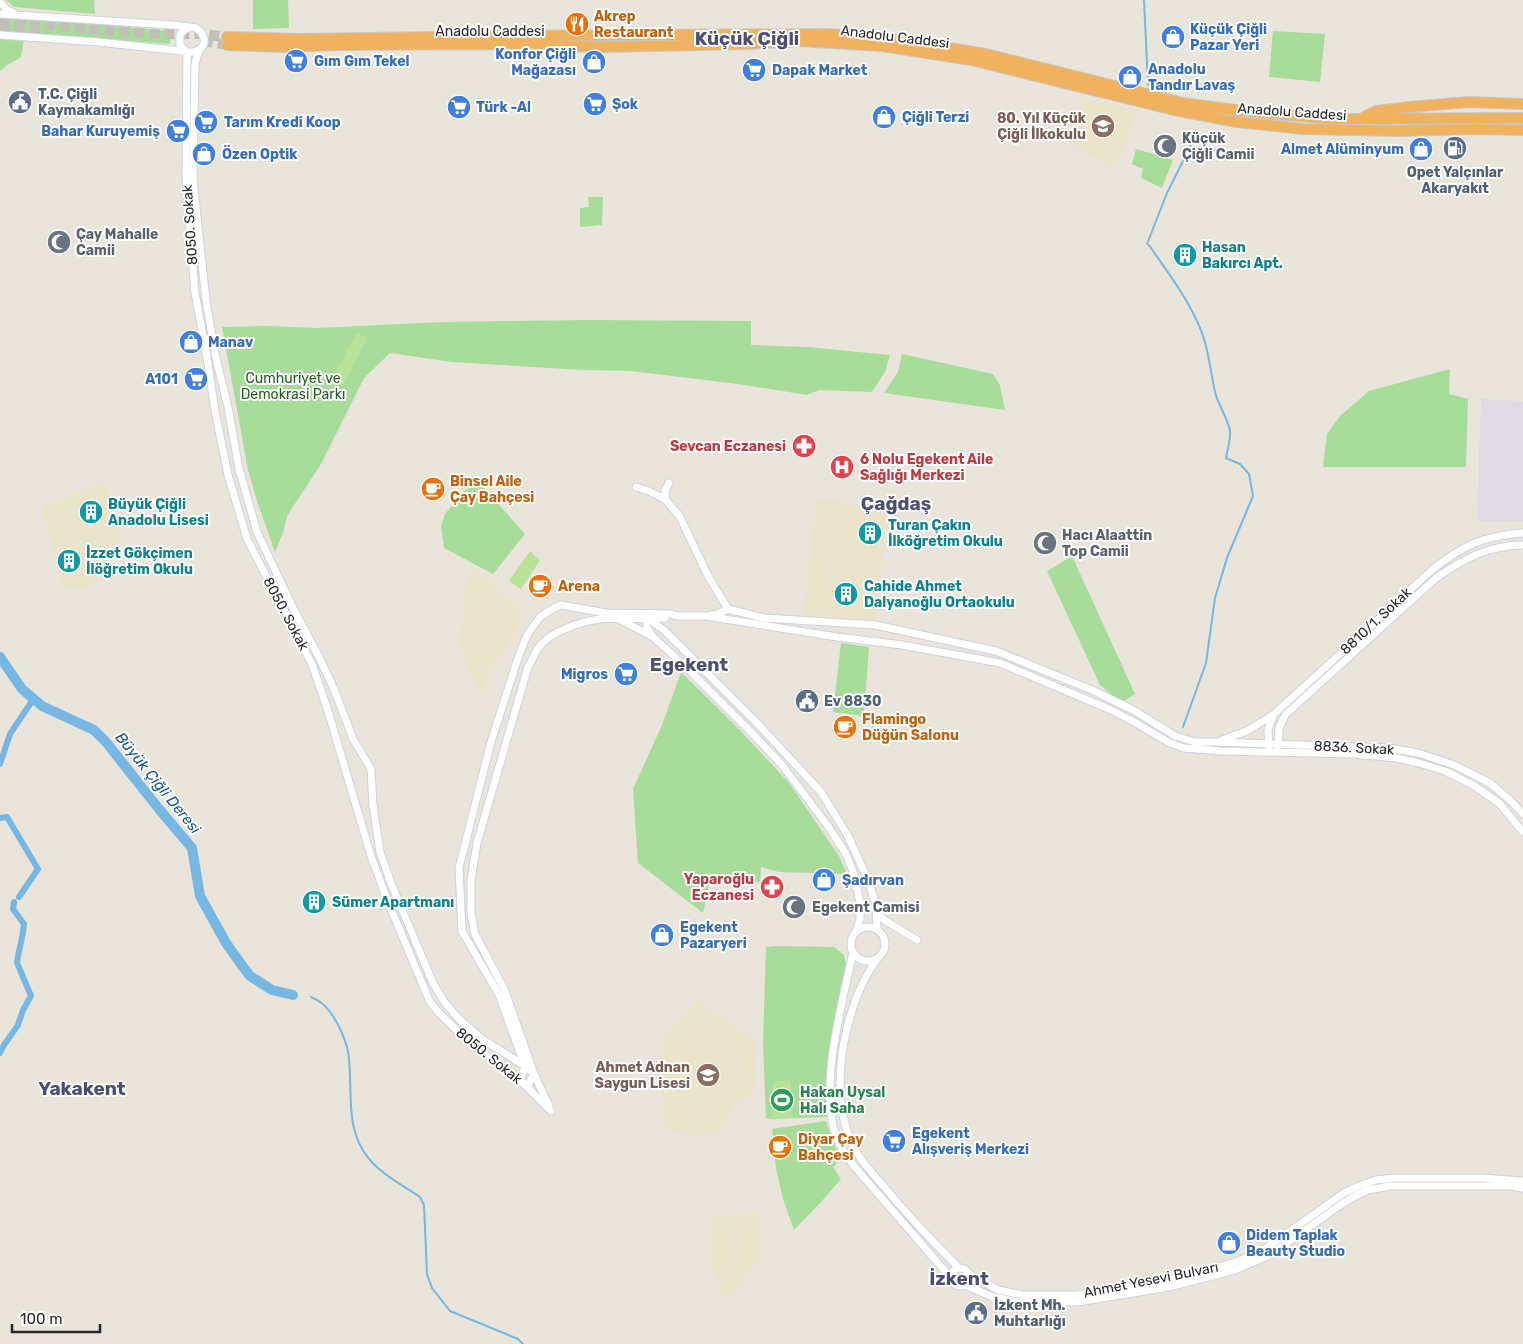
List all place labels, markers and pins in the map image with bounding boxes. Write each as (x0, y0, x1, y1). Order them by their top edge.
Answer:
place label: Akrep Restaurant (594, 8, 674, 41)
restaurant icon: Akrep Restaurant (564, 11, 590, 37)
place label: Küçük Çiğli Pazar Yeri (1190, 21, 1267, 54)
shop icon: Küçük Çiğli Pazar Yeri (1160, 24, 1186, 50)
place label: Konfor Çiğli Mağazası (495, 46, 576, 79)
supermarket icon: Gım Gım Tekel (283, 48, 309, 74)
shop icon: Konfor Çiğli Mağazası (581, 49, 607, 75)
place label: Gım Gım Tekel (314, 53, 410, 70)
supermarket icon: Dapak Market (741, 57, 767, 83)
place label: Anadolu Tandır Lavaş (1148, 61, 1235, 94)
place label: Dapak Market (772, 62, 868, 79)
shop icon: Anadolu Tandır Lavaş (1117, 64, 1143, 90)
place label: T.C. Çiğli Kaymakamlığı (38, 86, 135, 119)
public building icon: T.C. Çiğli Kaymakamlığı (7, 89, 33, 115)
supermarket icon: Şok (582, 91, 608, 117)
supermarket icon: Türk -Al (446, 94, 472, 120)
place label: Şok (612, 96, 639, 113)
place label: Türk -Al (476, 99, 531, 116)
shop icon: Çiğli Terzi (871, 104, 897, 130)
supermarket icon: Tarım Kredi Koop (193, 109, 219, 135)
place label: Çiğli Terzi (902, 109, 969, 126)
place label: 80. Yıl Küçük Çiğli İlkokulu (997, 110, 1087, 143)
school or university icon: 80. Yıl Küçük Çiğli İlkokulu (1090, 113, 1116, 139)
place label: Tarım Kredi Koop (224, 114, 341, 131)
supermarket icon: Bahar Kuruyemiş (165, 118, 191, 144)
place label: Bahar Kuruyemiş (41, 123, 160, 140)
place label: Küçük Çiğli Camii (1182, 130, 1255, 163)
mosque icon: Küçük Çiğli Camii (1152, 133, 1178, 159)
fuel station icon: Opet Yalçınlar Akaryakıt (1442, 135, 1468, 161)
shop icon: Almet Alüminyum (1408, 136, 1434, 162)
shop icon: Özen Optik (191, 141, 217, 167)
place label: Almet Alüminyum (1281, 141, 1404, 158)
place label: Özen Optik (222, 145, 298, 163)
place label: Opet Yalçınlar Akaryakıt (1407, 164, 1504, 197)
place label: Çay Mahalle Camii (76, 226, 158, 259)
mosque icon: Çay Mahalle Camii (46, 229, 72, 255)
place label: Hasan Bakırcı Apt. (1202, 239, 1283, 272)
building icon: Hasan Bakırcı Apt. (1172, 242, 1198, 268)
shop icon: Manav (178, 329, 204, 355)
place label: Manav (208, 334, 254, 351)
supermarket icon: A101 (183, 366, 209, 392)
place label: A101 (145, 371, 178, 388)
pharmacy icon: Sevcan Eczanesi (791, 433, 817, 459)
place label: Sevcan Eczanesi (670, 438, 786, 455)
place label: 6 Nolu Egekent Aile Sağlığı Merkezi (860, 451, 993, 484)
hospital icon: 6 Nolu Egekent Aile Sağlığı Merkezi (829, 454, 855, 480)
place label: Binsel Aile Çay Bahçesi (450, 473, 534, 506)
cafe icon: Binsel Aile Çay Bahçesi (420, 476, 446, 502)
place label: Büyük Çiğli Anadolu Lisesi (108, 496, 209, 529)
building icon: Büyük Çiğli Anadolu Lisesi (78, 499, 104, 525)
place label: Turan Çakın İlköğretim Okulu (888, 517, 1003, 550)
building icon: Turan Çakın İlköğretim Okulu (857, 520, 883, 546)
place label: Hacı Alaattin Top Camii (1062, 527, 1152, 560)
mosque icon: Hacı Alaattin Top Camii (1032, 530, 1058, 556)
place label: İzzet Gökçimen İlöğretim Okulu (86, 544, 193, 578)
building icon: İzzet Gökçimen İlöğretim Okulu (56, 548, 82, 574)
cafe icon: Arena (527, 573, 553, 599)
place label: Arena (558, 578, 600, 595)
place label: Cahide Ahmet Dalyanoğlu Ortaokulu (864, 578, 1015, 611)
building icon: Cahide Ahmet Dalyanoğlu Ortaokulu (833, 581, 859, 607)
supermarket icon: Migros (613, 661, 639, 687)
place label: Migros (561, 666, 608, 683)
public building icon: Ev 8830 (794, 688, 820, 714)
place label: Ev 8830 (824, 693, 882, 710)
place label: Flamingo Düğün Salonu (862, 711, 959, 744)
cafe icon: Flamingo Düğün Salonu (832, 714, 858, 740)
shop icon: Şadırvan (811, 867, 837, 893)
place label: Yaparoğlu Eczanesi (684, 871, 754, 904)
place label: Şadırvan (842, 872, 904, 889)
pharmacy icon: Yaparoğlu Eczanesi (759, 874, 785, 900)
building icon: Sümer Apartmanı (301, 889, 327, 915)
place label: Sümer Apartmanı (332, 894, 454, 911)
mosque icon: Egekent Camisi (781, 894, 807, 920)
place label: Egekent Camisi (812, 899, 919, 916)
place label: Egekent Pazaryeri (680, 919, 747, 952)
shop icon: Egekent Pazaryeri (649, 922, 675, 948)
place label: Ahmet Adnan Saygun Lisesi (595, 1059, 690, 1092)
school or university icon: Ahmet Adnan Saygun Lisesi (695, 1062, 721, 1088)
place label: Hakan Uysal Halı Saha (800, 1084, 885, 1117)
sports icon: Hakan Uysal Halı Saha (769, 1087, 795, 1113)
place label: Egekent Alışveriş Merkezi (912, 1125, 1029, 1158)
supermarket icon: Egekent Alışveriş Merkezi (881, 1128, 907, 1154)
place label: Diyar Çay Bahçesi (798, 1131, 864, 1164)
cafe icon: Diyar Çay Bahçesi (767, 1134, 793, 1160)
place label: Didem Taplak Beauty Studio (1246, 1227, 1345, 1260)
shop icon: Didem Taplak Beauty Studio (1216, 1230, 1242, 1256)
place label: İzkent Mh. Muhtarlığı (994, 1296, 1066, 1330)
public building icon: İzkent Mh. Muhtarlığı (963, 1300, 989, 1326)

